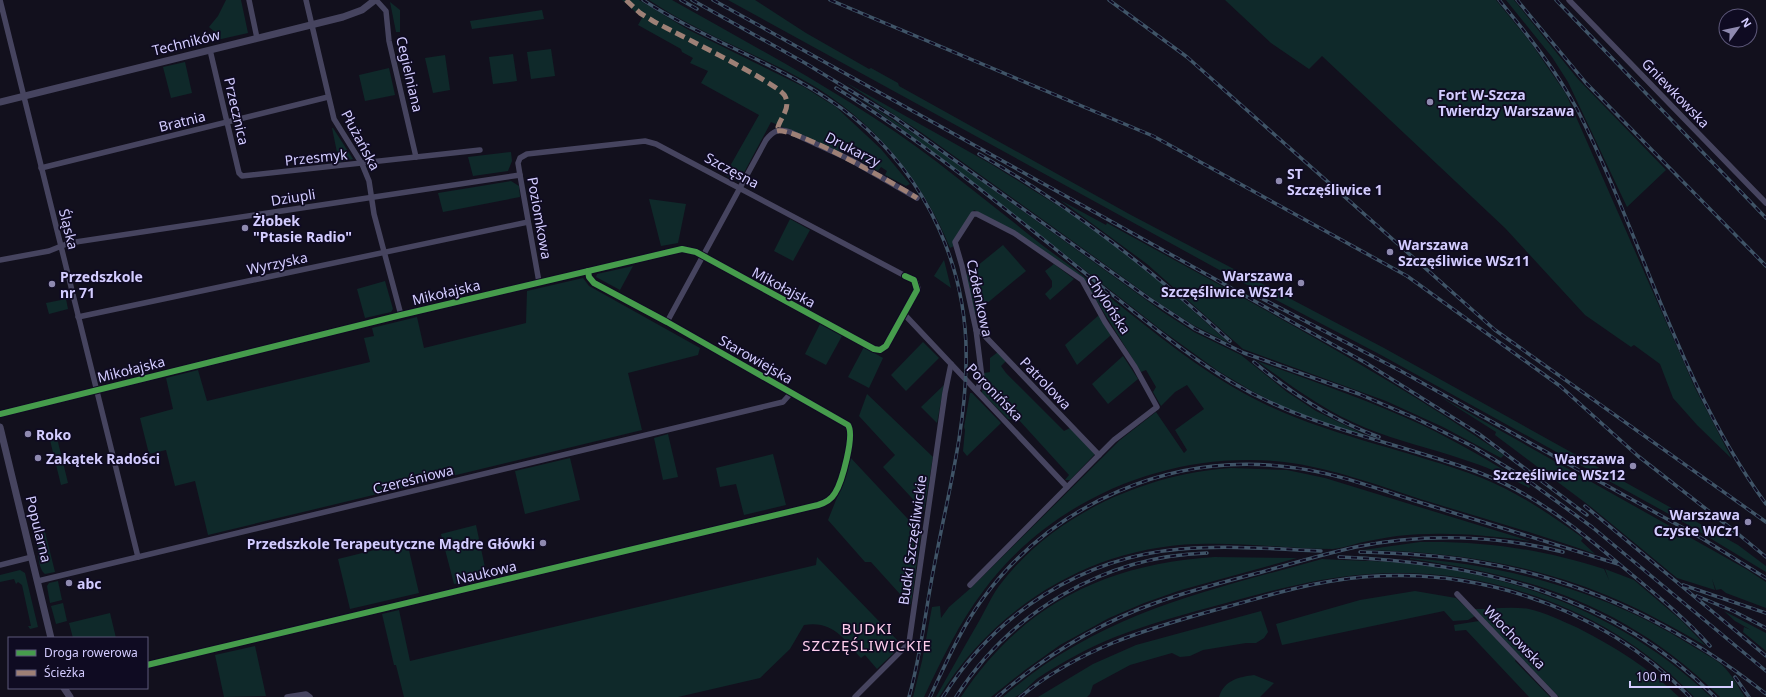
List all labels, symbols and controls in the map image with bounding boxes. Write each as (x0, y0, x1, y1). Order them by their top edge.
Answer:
north arrow (1718, 8, 1758, 48)
text: N (1738, 14, 1756, 30)
street label: Techników (150, 24, 222, 60)
street label: Cegielniana (392, 34, 428, 114)
street label: Gniewkowska (1638, 54, 1714, 132)
street label: Przecznica (220, 75, 254, 147)
place label: Fort W-Szcza Twierdzy Warszawa (1438, 85, 1574, 120)
marker: Fort W-Szcza Twierdzy Warszawa (1425, 97, 1435, 107)
street label: Bratnia (157, 106, 207, 136)
street label: Płużańska (337, 106, 385, 174)
street label: Drukarzy (822, 127, 885, 171)
street label: Przesmyk (284, 144, 349, 170)
street label: Szczęsna (702, 148, 762, 192)
place label: ST Szczęśliwice 1 (1287, 164, 1383, 199)
street label: Poziomkowa (523, 175, 557, 261)
marker: ST Szczęśliwice 1 (1274, 176, 1284, 186)
street label: Dziupli (269, 184, 317, 210)
street label: Śląska (55, 207, 83, 251)
place label: Żłobek "Ptasie Radio" (253, 211, 352, 246)
marker: Żłobek "Ptasie Radio" (240, 223, 250, 233)
place label: Warszawa Szczęśliwice WSz11 (1398, 235, 1530, 270)
street label: Wyrzyska (245, 247, 309, 279)
marker: Warszawa Szczęśliwice WSz11 (1385, 247, 1395, 257)
street label: Czółenkowa (963, 258, 997, 338)
street label: Mikołajska (749, 262, 819, 312)
place label: Warszawa Szczęśliwice WSz14 (1161, 266, 1293, 301)
place label: Przedszkole nr 71 (60, 267, 143, 302)
street label: Chylońska (1083, 271, 1135, 337)
street label: Mikołajska (410, 275, 482, 309)
marker: Warszawa Szczęśliwice WSz14 (1296, 278, 1306, 288)
marker: Przedszkole nr 71 (47, 279, 57, 289)
street label: Starowiejska (716, 330, 796, 388)
street label: Mikołajska (95, 351, 167, 387)
street label: Patrolowa (1016, 353, 1076, 413)
street label: Poronińska (963, 359, 1027, 425)
place label: Roko (36, 425, 72, 444)
marker: Roko (23, 429, 33, 439)
place label: Zakątek Radości (46, 449, 160, 468)
place label: Warszawa Szczęśliwice WSz12 (1493, 449, 1625, 484)
marker: Zakątek Radości (33, 453, 43, 463)
street label: Czereśniowa (371, 460, 455, 498)
marker: Warszawa Szczęśliwice WSz12 (1628, 461, 1638, 471)
street label: Budki Szczęśliwickie (893, 474, 931, 606)
street label: Popularna (22, 494, 56, 564)
place label: Warszawa Czyste WCz1 (1654, 505, 1740, 540)
marker: Warszawa Czyste WCz1 (1743, 517, 1753, 527)
place label: Przedszkole Terapeutyczne Mądre Główki (247, 534, 535, 553)
marker: Przedszkole Terapeutyczne Mądre Główki (538, 538, 548, 548)
street label: Naukowa (454, 556, 518, 588)
place label: abc (77, 574, 101, 593)
marker: abc (64, 578, 74, 588)
street label: Włochowska (1480, 601, 1550, 673)
district label: BUDKI SZCZĘŚLIWICKIE (802, 618, 932, 655)
legend (8, 637, 148, 689)
text: Droga rowerowa (44, 644, 138, 661)
scale bar (1630, 663, 1732, 689)
text: Ścieżka (44, 664, 85, 681)
text: 100 m (1636, 668, 1671, 685)

